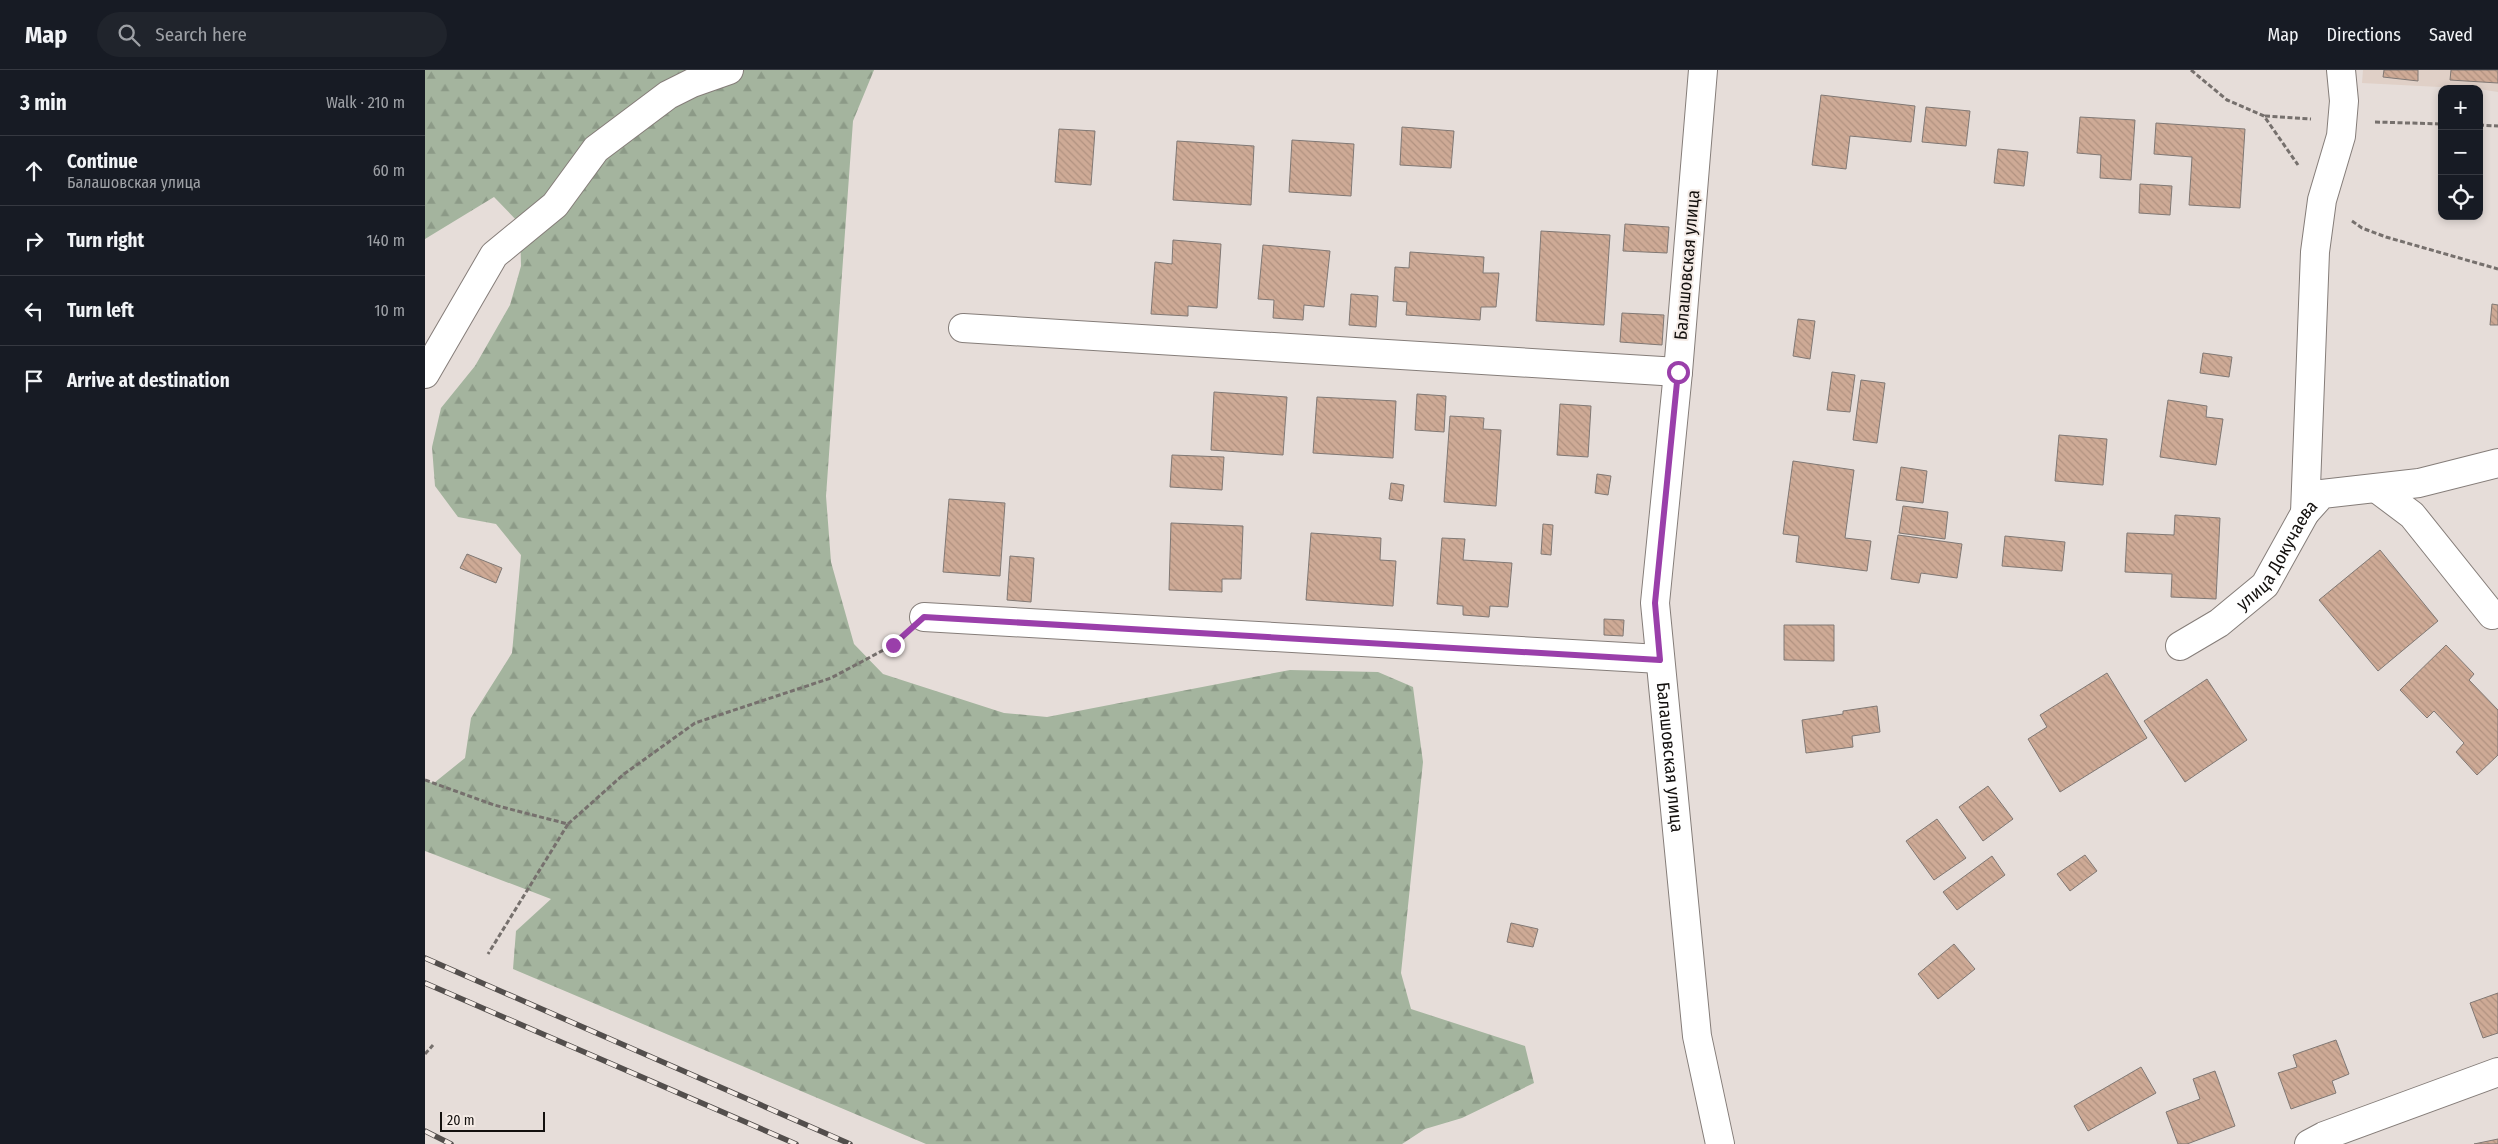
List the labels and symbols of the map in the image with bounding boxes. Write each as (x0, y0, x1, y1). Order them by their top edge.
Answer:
street label: Балашовская улица (1669, 189, 1705, 341)
route start (1667, 361, 1690, 384)
street label: улица Докучаева (2232, 495, 2322, 615)
route end (882, 634, 905, 657)
street label: Балашовская улица (1652, 681, 1688, 833)
scale bar (440, 1109, 545, 1132)

